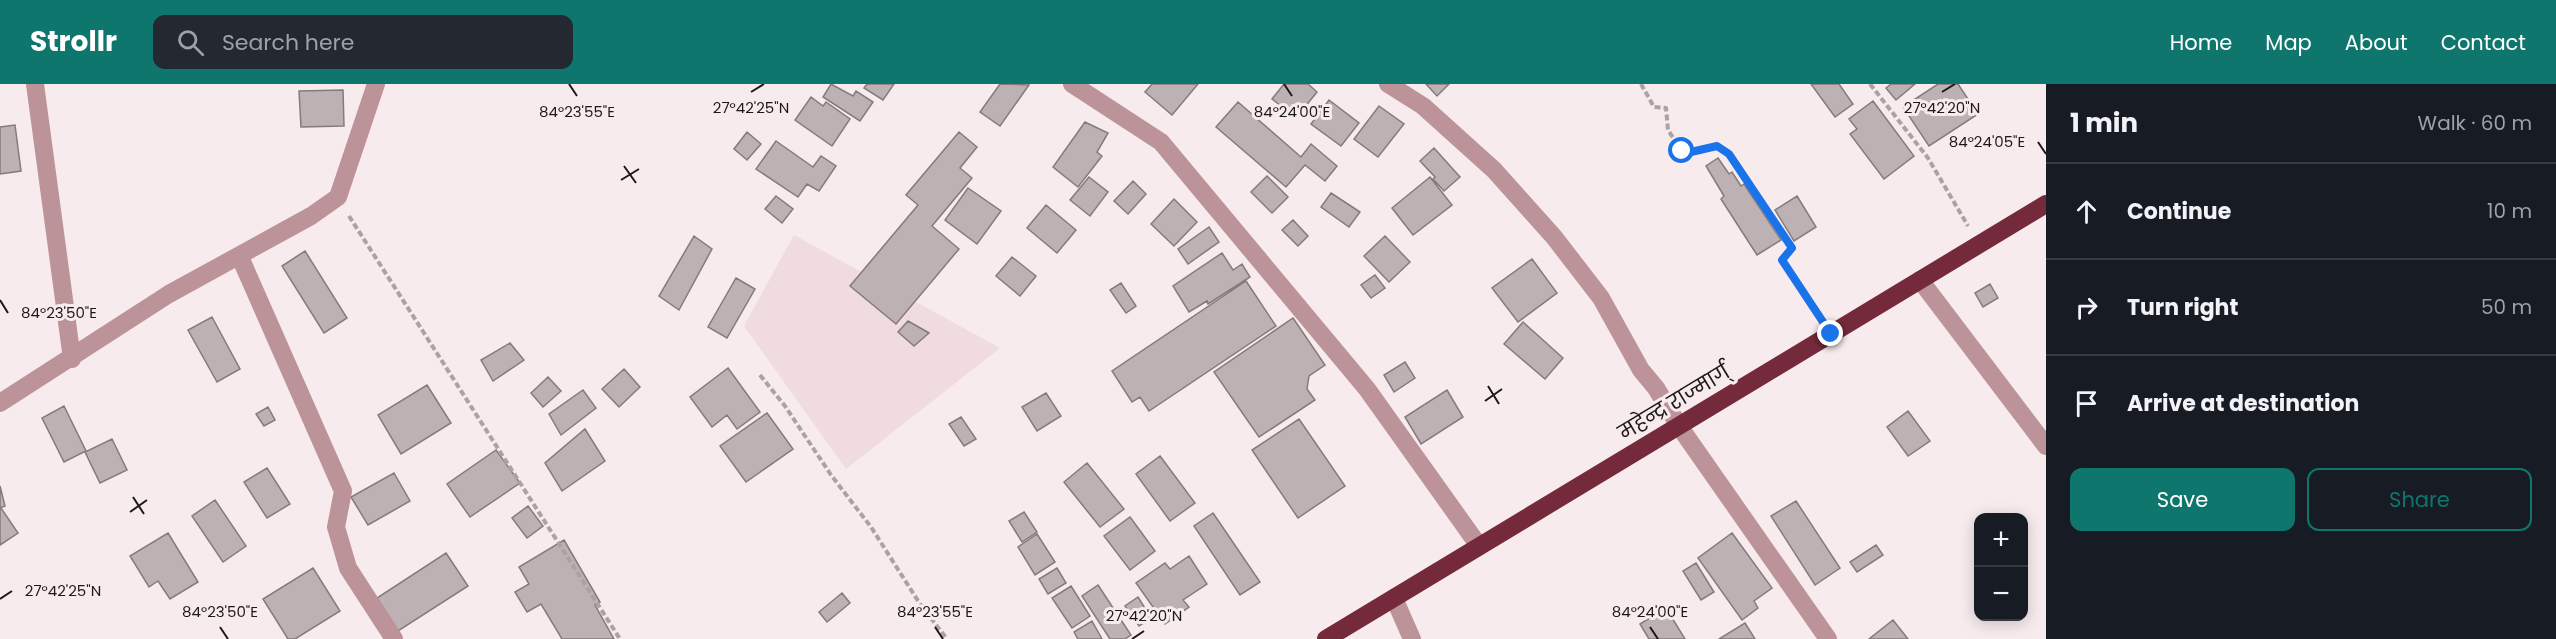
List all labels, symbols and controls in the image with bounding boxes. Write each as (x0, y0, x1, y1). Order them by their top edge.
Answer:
search box (153, 15, 573, 69)
text: Strollr (30, 22, 117, 61)
icon: search (174, 26, 207, 59)
text: Search here (222, 27, 354, 58)
text: Home (2170, 28, 2232, 57)
text: Map (2265, 28, 2312, 57)
text: About (2345, 28, 2408, 57)
text: Contact (2441, 28, 2526, 57)
text: 27°42'25"N (713, 97, 789, 118)
text: 27°42'20"N (1904, 97, 1980, 118)
text: 84°23'55"E (539, 101, 615, 122)
text: 84°24'00"E (1254, 101, 1330, 122)
text: 1 min (2070, 105, 2138, 141)
text: Walk · 60 m (2418, 109, 2532, 137)
text: 84°24'05"E (1949, 131, 2025, 152)
route start (1668, 137, 1694, 163)
icon: ahead (2070, 195, 2103, 228)
text: Continue (2127, 196, 2231, 227)
text: 10 m (2487, 197, 2532, 225)
icon: right (2070, 291, 2103, 324)
text: Turn right (2127, 292, 2238, 323)
text: 50 m (2481, 293, 2532, 321)
text: 84°23'50"E (21, 302, 97, 323)
route end (1817, 320, 1843, 346)
street label: महेन्द्र राज्मार्ग् (1612, 355, 1739, 447)
icon: arrive (2070, 387, 2103, 420)
text: Arrive at destination (2127, 388, 2359, 419)
button: Save (2070, 468, 2295, 531)
button: Share (2307, 468, 2532, 531)
map controls (1974, 513, 2028, 621)
button: + (1974, 513, 2028, 567)
button: − (1974, 567, 2028, 621)
text: 27°42'25"N (25, 580, 101, 601)
text: 84°23'50"E (182, 601, 258, 622)
text: 84°23'55"E (897, 601, 973, 622)
text: 84°24'00"E (1612, 601, 1688, 622)
text: 27°42'20"N (1106, 605, 1182, 626)

